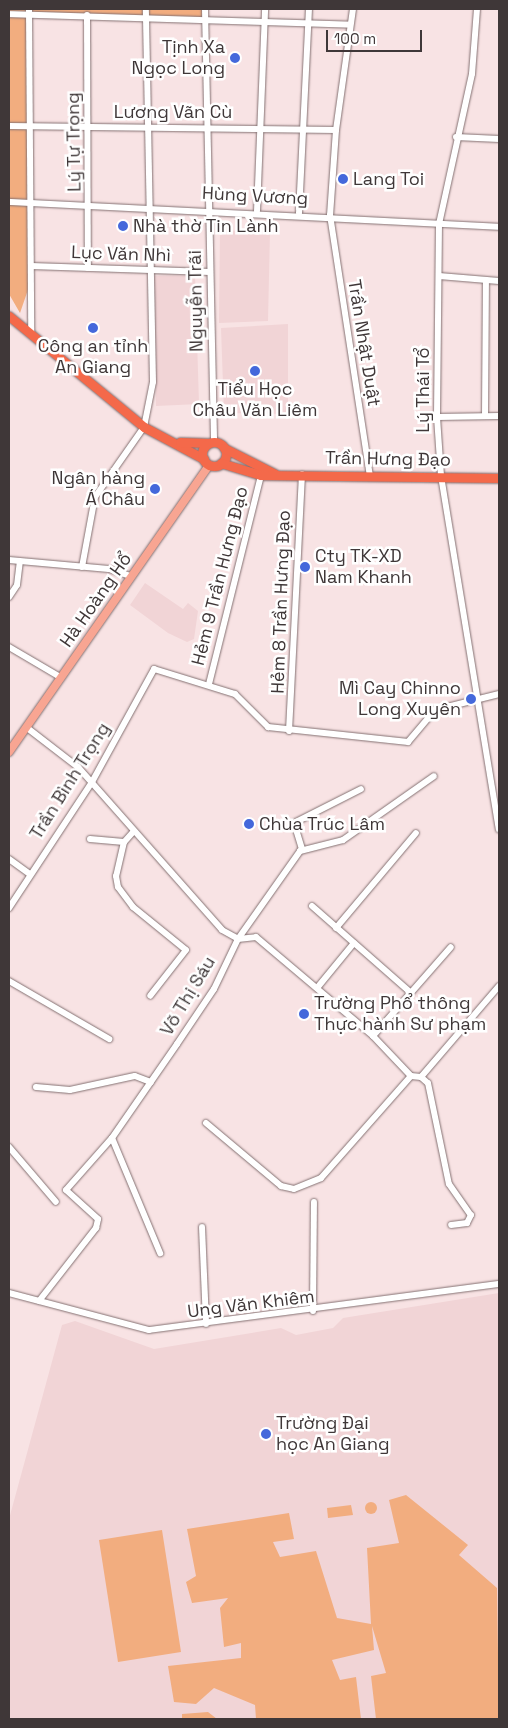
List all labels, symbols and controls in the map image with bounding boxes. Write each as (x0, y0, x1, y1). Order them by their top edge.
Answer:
scale bar (328, 20, 424, 52)
text: 100 m (334, 29, 376, 48)
place label: Tịnh Xa Ngọc Long (131, 37, 225, 80)
marker: Tịnh Xa Ngọc Long (229, 52, 241, 64)
street label: Lý Tự Trọng (62, 92, 86, 192)
street label: Lương Vãn Cù (114, 101, 232, 123)
place label: Lang Toi (353, 168, 425, 190)
marker: Lang Toi (337, 173, 349, 185)
street label: Hùng Vương (201, 182, 309, 210)
place label: Nhà thờ Tin Lành (133, 215, 279, 237)
marker: Nhà thờ Tin Lành (117, 220, 129, 232)
street label: Lục Văn Nhì (71, 241, 171, 267)
street label: Nguyễn Trãi (184, 250, 208, 352)
street label: Trần Nhật Duật (343, 278, 385, 408)
marker: Công an tỉnh An Giang (87, 322, 99, 334)
place label: Công an tỉnh An Giang (38, 336, 148, 378)
street label: Lý Thái Tổ (412, 347, 434, 433)
marker: Tiểu Học Châu Văn Liêm (249, 365, 261, 377)
place label: Tiểu Học Châu Văn Liêm (192, 379, 318, 422)
street label: Trần Hưng Đạo (325, 447, 451, 471)
place label: Ngân hàng Á Châu (52, 468, 145, 510)
marker: Ngân hàng Á Châu (149, 483, 161, 495)
street label: Hẻm 9 Trần Hưng Đạo (187, 484, 253, 668)
street label: Hẻm 8 Trần Hưng Đạo (267, 510, 295, 694)
place label: Cty TK-XD Nam Khanh (315, 546, 412, 588)
street label: Hà Hoàng Hổ (56, 549, 136, 651)
marker: Cty TK-XD Nam Khanh (299, 561, 311, 573)
place label: Mì Cay Chinno Long Xuyên (339, 678, 461, 721)
marker: Mì Cay Chinno Long Xuyên (465, 693, 477, 705)
street label: Trần Bình Trọng (25, 718, 115, 844)
place label: Chùa Trúc Lâm (259, 813, 386, 835)
marker: Chùa Trúc Lâm (243, 818, 255, 830)
street label: Võ Thị Sáu (156, 952, 220, 1040)
place label: Trường Phổ thông Thực hành Sư phạm (314, 993, 486, 1036)
marker: Trường Phổ thông Thực hành Sư phạm (298, 1008, 310, 1020)
street label: Ung Văn Khiêm (186, 1285, 316, 1323)
place label: Trường Đại học An Giang (276, 1413, 390, 1456)
marker: Trường Đại học An Giang (260, 1428, 272, 1440)

